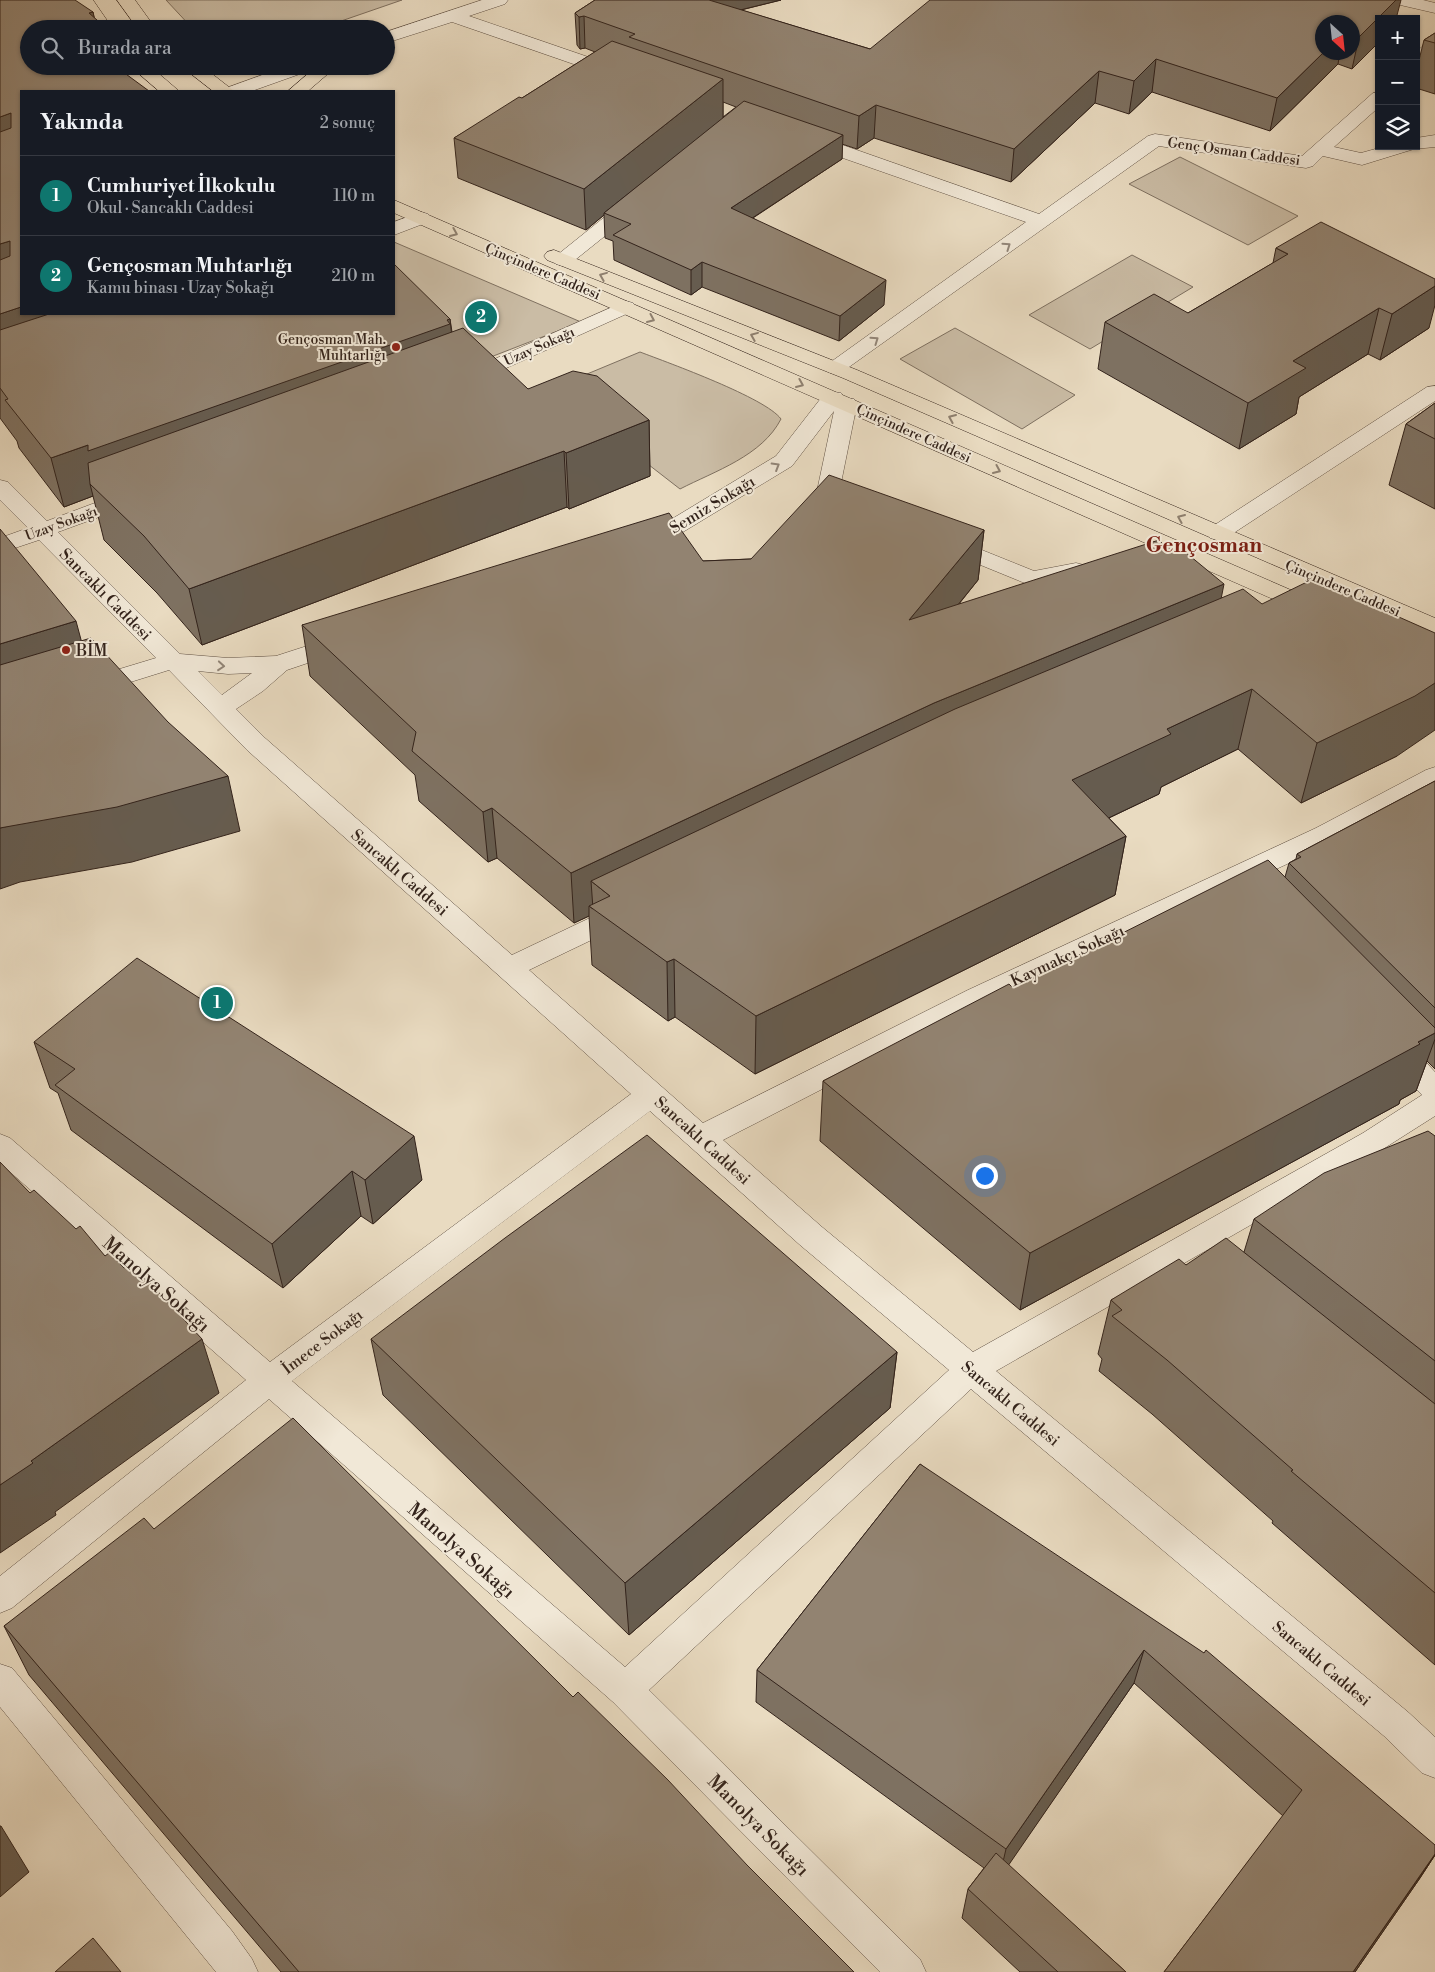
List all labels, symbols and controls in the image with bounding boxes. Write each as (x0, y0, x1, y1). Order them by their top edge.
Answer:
north arrow (1315, 15, 1360, 60)
map controls (1375, 15, 1420, 150)
button: + (1375, 15, 1420, 60)
search box (20, 20, 395, 75)
icon: search (38, 34, 66, 62)
text: Burada ara (78, 36, 172, 60)
button: − (1375, 60, 1420, 105)
button: layers (1375, 105, 1420, 150)
text: Yakında (40, 110, 123, 136)
text: 2 sonuç (320, 113, 375, 133)
street label: Genç Osman Caddesi (1166, 134, 1302, 170)
text: Cumhuriyet İlkokulu (87, 174, 276, 198)
text: 1 (52, 186, 60, 206)
text: 110 m (333, 186, 375, 206)
text: Okul · Sancaklı Caddesi (87, 198, 254, 218)
one-way arrow (449, 226, 458, 237)
street label: Çinçindere Caddesi (482, 239, 604, 305)
one-way arrow (1001, 243, 1010, 251)
text: Gençosman Muhtarlığı (87, 254, 292, 278)
text: 2 (51, 266, 61, 286)
text: 210 m (331, 266, 375, 286)
one-way arrow (599, 271, 607, 281)
text: Kamu binası · Uzay Sokağı (87, 278, 274, 298)
pin: 2 (465, 298, 497, 336)
one-way arrow (646, 312, 655, 323)
street label: Uzay Sokağı (501, 323, 578, 371)
place label: Gençosman Mah. Muhtarlığı (278, 331, 386, 365)
one-way arrow (750, 332, 758, 342)
one-way arrow (869, 337, 878, 346)
marker: Gençosman Mah. Muhtarlığı (390, 341, 402, 353)
one-way arrow (795, 378, 804, 389)
street label: Çinçindere Caddesi (853, 400, 974, 467)
one-way arrow (948, 414, 957, 425)
one-way arrow (771, 462, 780, 472)
one-way arrow (992, 463, 1001, 474)
street label: Semiz Sokağı (666, 471, 759, 538)
street label: Uzay Sokağı (23, 502, 100, 545)
one-way arrow (1177, 513, 1186, 524)
district label: Gençosman (1146, 533, 1262, 559)
street label: Sancaklı Caddesi (55, 544, 156, 645)
street label: Çinçindere Caddesi (1282, 556, 1404, 622)
place label: BİM (75, 639, 107, 661)
marker: BİM (60, 644, 72, 656)
one-way arrow (217, 660, 225, 671)
street label: Sancaklı Caddesi (347, 825, 452, 920)
street label: Kaymakçı Sokağı (1007, 921, 1128, 991)
pin: 1 (201, 984, 233, 1022)
street label: Sancaklı Caddesi (650, 1092, 754, 1189)
your location (972, 1163, 998, 1189)
street label: Manolya Sokağı (98, 1232, 215, 1338)
street label: İmece Sokağı (277, 1303, 367, 1379)
street label: Sancaklı Caddesi (957, 1357, 1064, 1451)
street label: Manolya Sokağı (403, 1498, 520, 1604)
street label: Sancaklı Caddesi (1268, 1617, 1375, 1711)
street label: Manolya Sokağı (702, 1770, 814, 1882)

